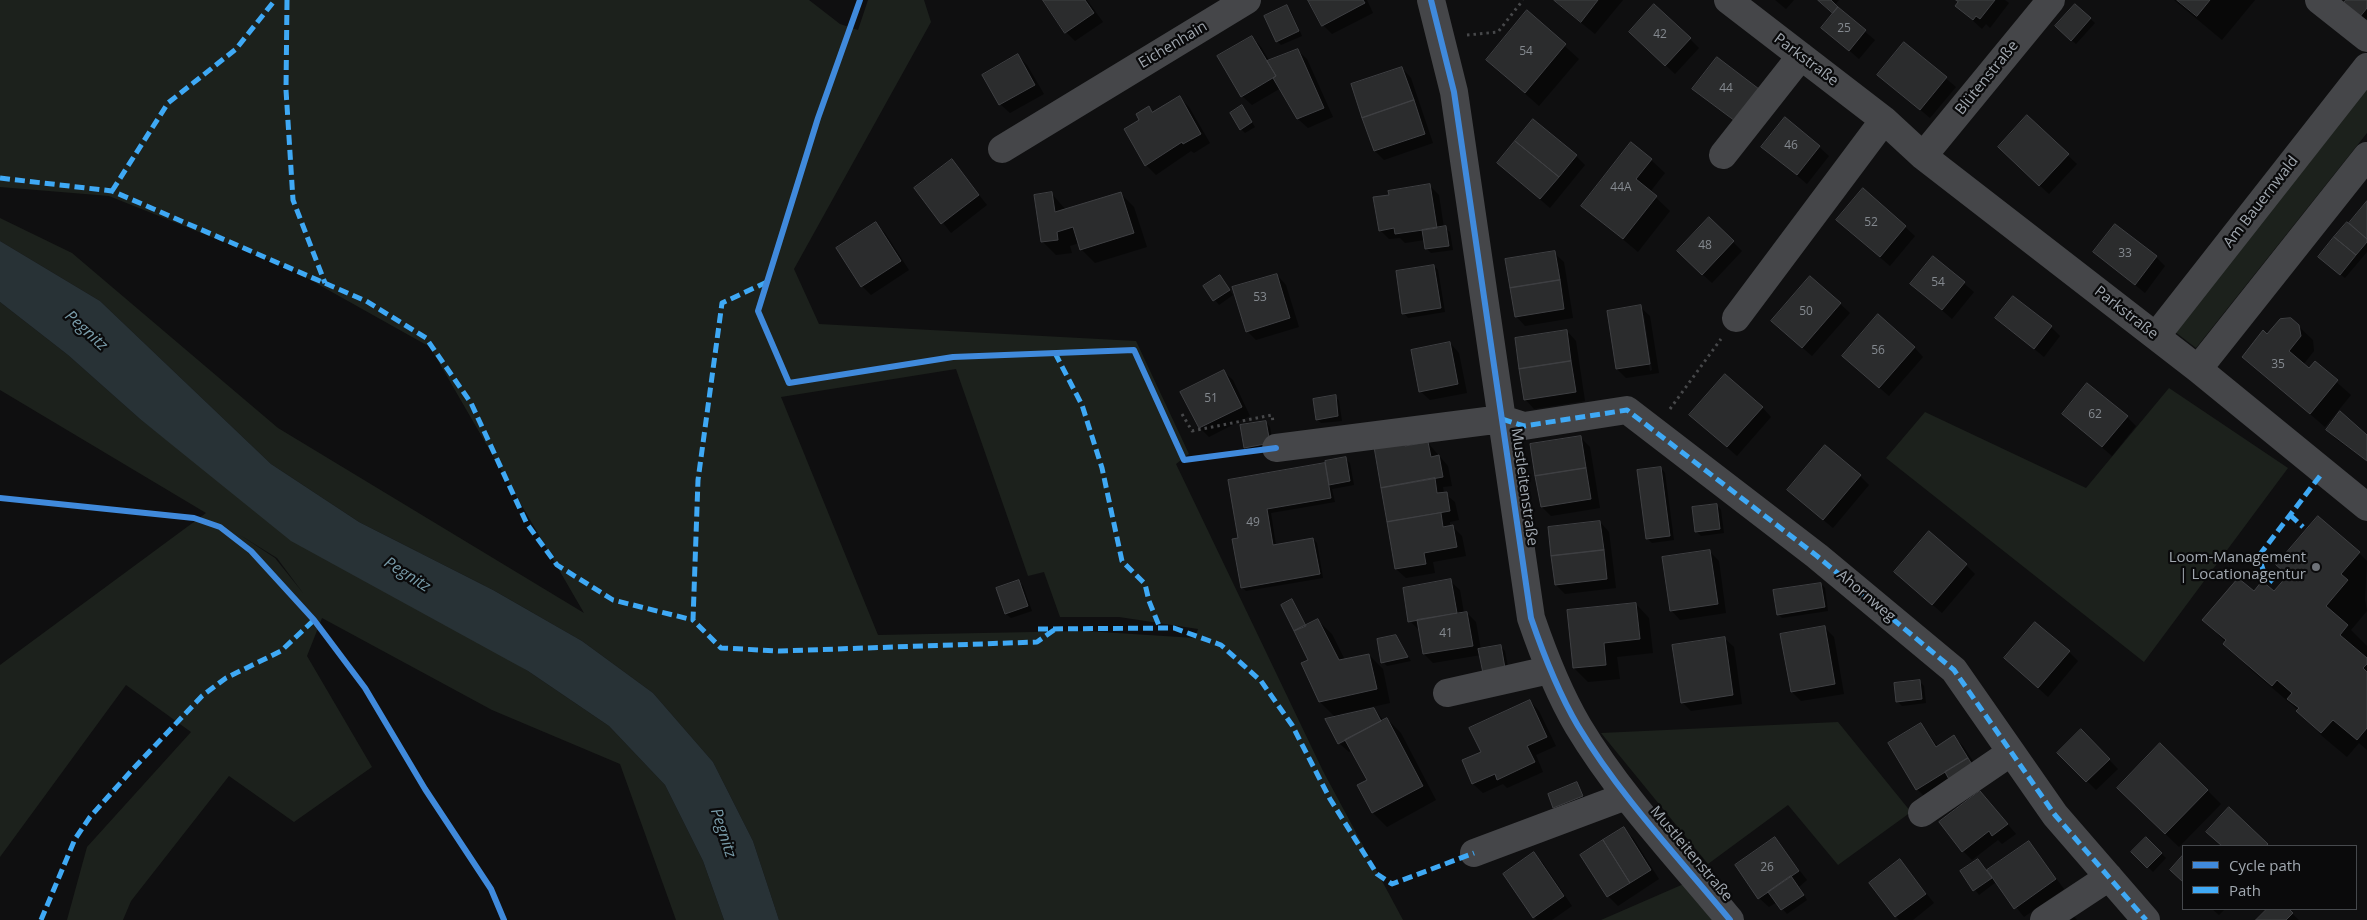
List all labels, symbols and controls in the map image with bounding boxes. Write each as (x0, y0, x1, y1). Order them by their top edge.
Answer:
street label: Eichenhain (1136, 18, 1210, 72)
house number: 25 (1837, 22, 1851, 36)
house number: 42 (1653, 28, 1667, 42)
street label: Parkstraße (1770, 30, 1842, 90)
street label: Blütenstraße (1952, 37, 2022, 119)
house number: 54 (1519, 45, 1533, 59)
house number: 44 (1719, 82, 1733, 96)
house number: 46 (1784, 139, 1798, 153)
street label: Am Bauernwald (2220, 153, 2302, 251)
house number: 44A (1610, 181, 1632, 195)
house number: 52 (1864, 216, 1878, 230)
house number: 48 (1698, 239, 1712, 253)
house number: 33 (2118, 247, 2132, 261)
house number: 54 (1931, 276, 1945, 290)
street label: Parkstraße (2090, 282, 2162, 344)
house number: 53 (1253, 291, 1267, 305)
house number: 50 (1799, 305, 1813, 319)
water label: Pegnitz (61, 307, 111, 355)
house number: 56 (1871, 344, 1885, 358)
house number: 35 (2271, 358, 2285, 372)
house number: 51 (1204, 392, 1218, 406)
house number: 62 (2088, 408, 2102, 422)
street label: Mustleitenstraße (1507, 427, 1541, 547)
house number: 49 (1246, 516, 1260, 530)
place label: Loom-Management | Locationagentur (2169, 549, 2306, 584)
water label: Pegnitz (380, 553, 434, 597)
marker: Loom-Management | Locationagentur (2310, 561, 2322, 573)
street label: Ahornweg (1833, 566, 1899, 626)
house number: 41 (1439, 627, 1453, 641)
street label: Mustleitenstraße (1646, 803, 1736, 905)
water label: Pegnitz (706, 806, 740, 860)
legend (2182, 845, 2357, 910)
text: Cycle path (2229, 855, 2301, 875)
house number: 26 (1760, 861, 1774, 875)
text: Path (2229, 880, 2261, 900)

